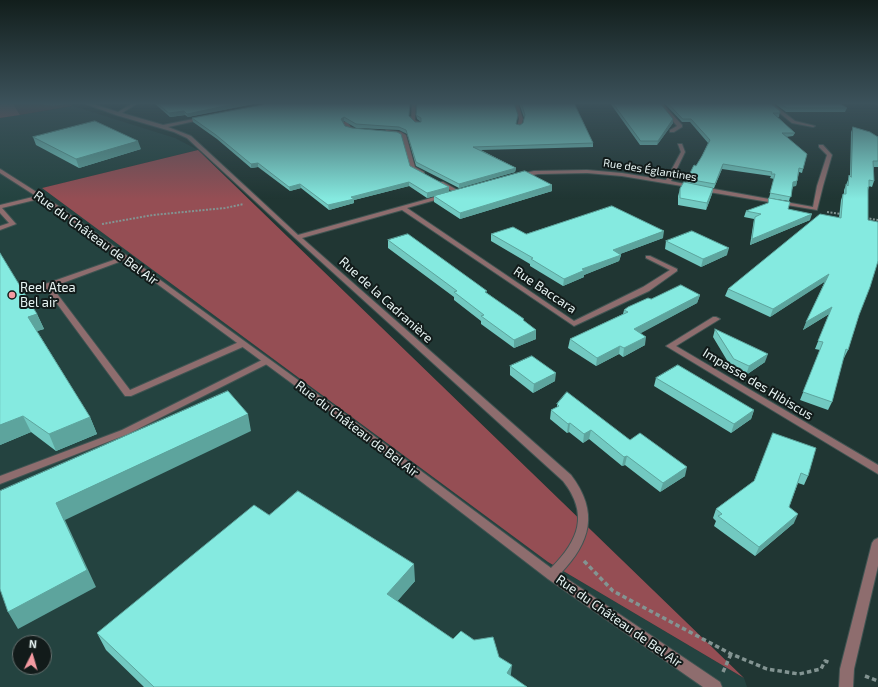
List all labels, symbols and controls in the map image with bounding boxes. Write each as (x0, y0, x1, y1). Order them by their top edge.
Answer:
street label: Rue des Églantines (602, 156, 698, 184)
street label: Rue du Château de Bel Air (31, 188, 161, 288)
street label: Rue de la Cadranière (336, 254, 436, 346)
street label: Rue Baccara (511, 263, 579, 317)
place label: Reel Atea Bel air (20, 280, 76, 311)
marker: Reel Atea Bel air (7, 290, 17, 300)
street label: Impasse des Hibiscus (700, 345, 816, 423)
street label: Rue du Château de Bel Air (292, 378, 422, 480)
street label: Rue du Château de Bel Air (553, 572, 685, 670)
north arrow (12, 635, 52, 675)
text: N (28, 637, 38, 650)

